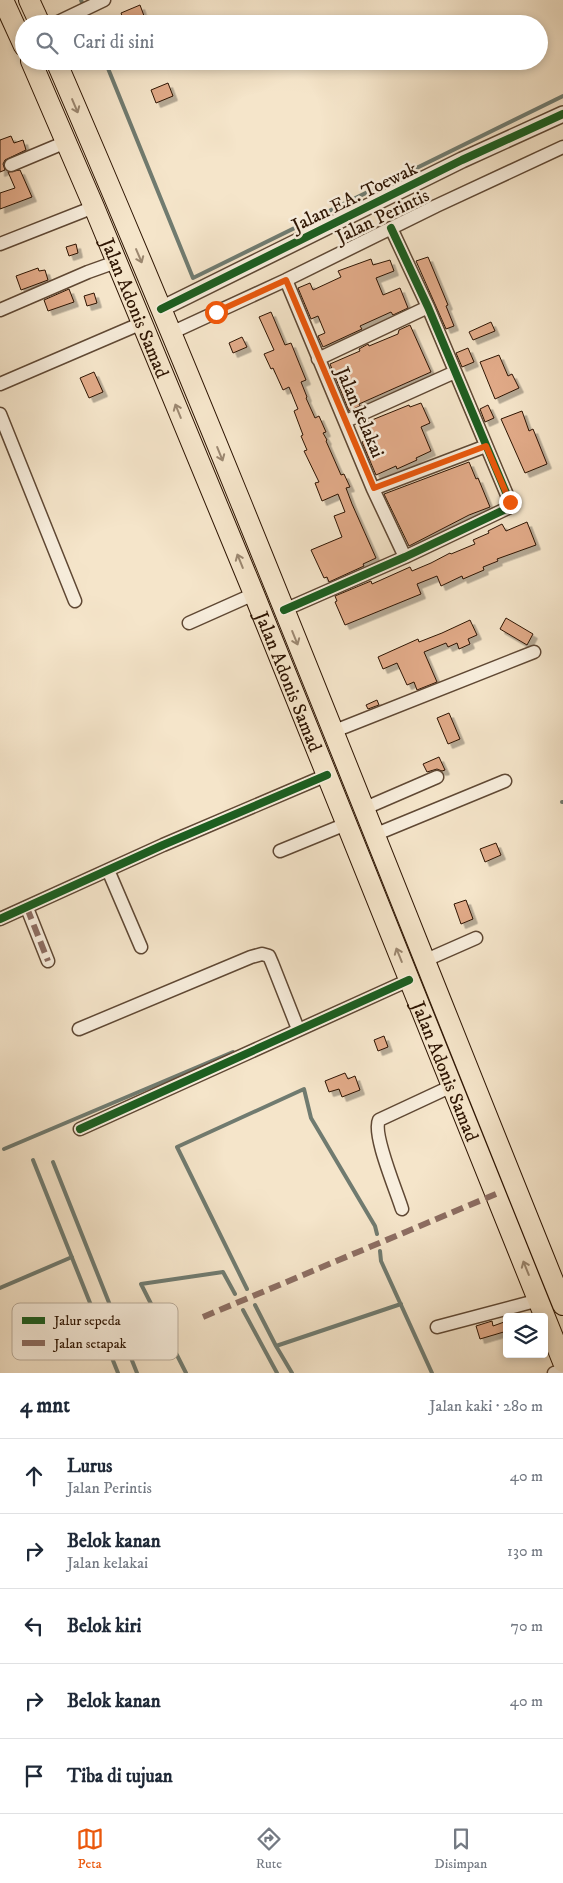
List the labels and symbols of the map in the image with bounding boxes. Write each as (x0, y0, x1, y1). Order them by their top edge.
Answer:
one-way arrow (71, 98, 81, 113)
street label: Jalan EA. Toewak (286, 157, 422, 239)
street label: Jalan Perintis (331, 184, 433, 250)
street label: Jalan Adonis Samad (94, 233, 174, 382)
one-way arrow (135, 248, 144, 263)
route start (205, 301, 228, 324)
street label: Jalan kelakai (329, 362, 389, 461)
one-way arrow (173, 404, 182, 419)
one-way arrow (217, 447, 226, 462)
route end (499, 491, 522, 514)
one-way arrow (235, 554, 244, 569)
street label: Jalan Adonis Samad (249, 607, 326, 756)
one-way arrow (291, 630, 300, 645)
one-way arrow (394, 948, 403, 963)
street label: Jalan Adonis Samad (405, 996, 483, 1146)
one-way arrow (520, 1261, 530, 1276)
legend (12, 1303, 178, 1360)
text: Jalur sepeda (52, 1312, 121, 1330)
text: Jalan setapak (52, 1335, 127, 1353)

